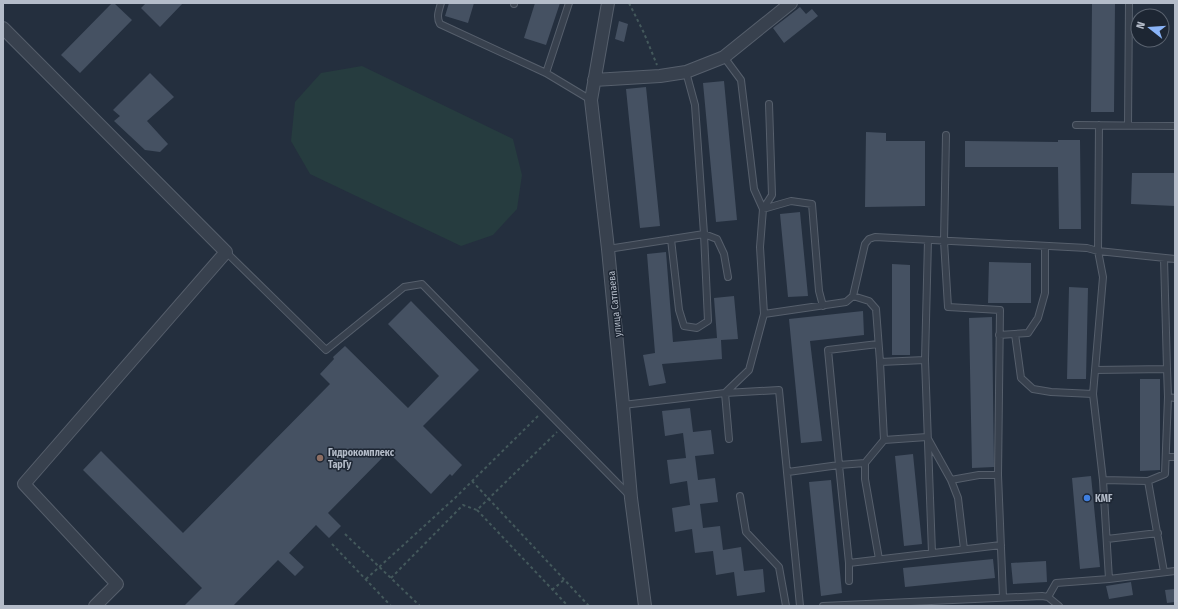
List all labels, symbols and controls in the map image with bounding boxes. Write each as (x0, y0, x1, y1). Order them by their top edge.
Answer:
north arrow (1130, 8, 1170, 48)
text: N (1134, 20, 1148, 30)
street label: улица Сатпаева (606, 270, 624, 337)
place label: Гидрокомплекс ТарГу (328, 447, 395, 471)
marker: Гидрокомплекс ТарГу (315, 453, 325, 463)
marker: KMF (1082, 493, 1092, 503)
place label: KMF (1095, 493, 1113, 505)

